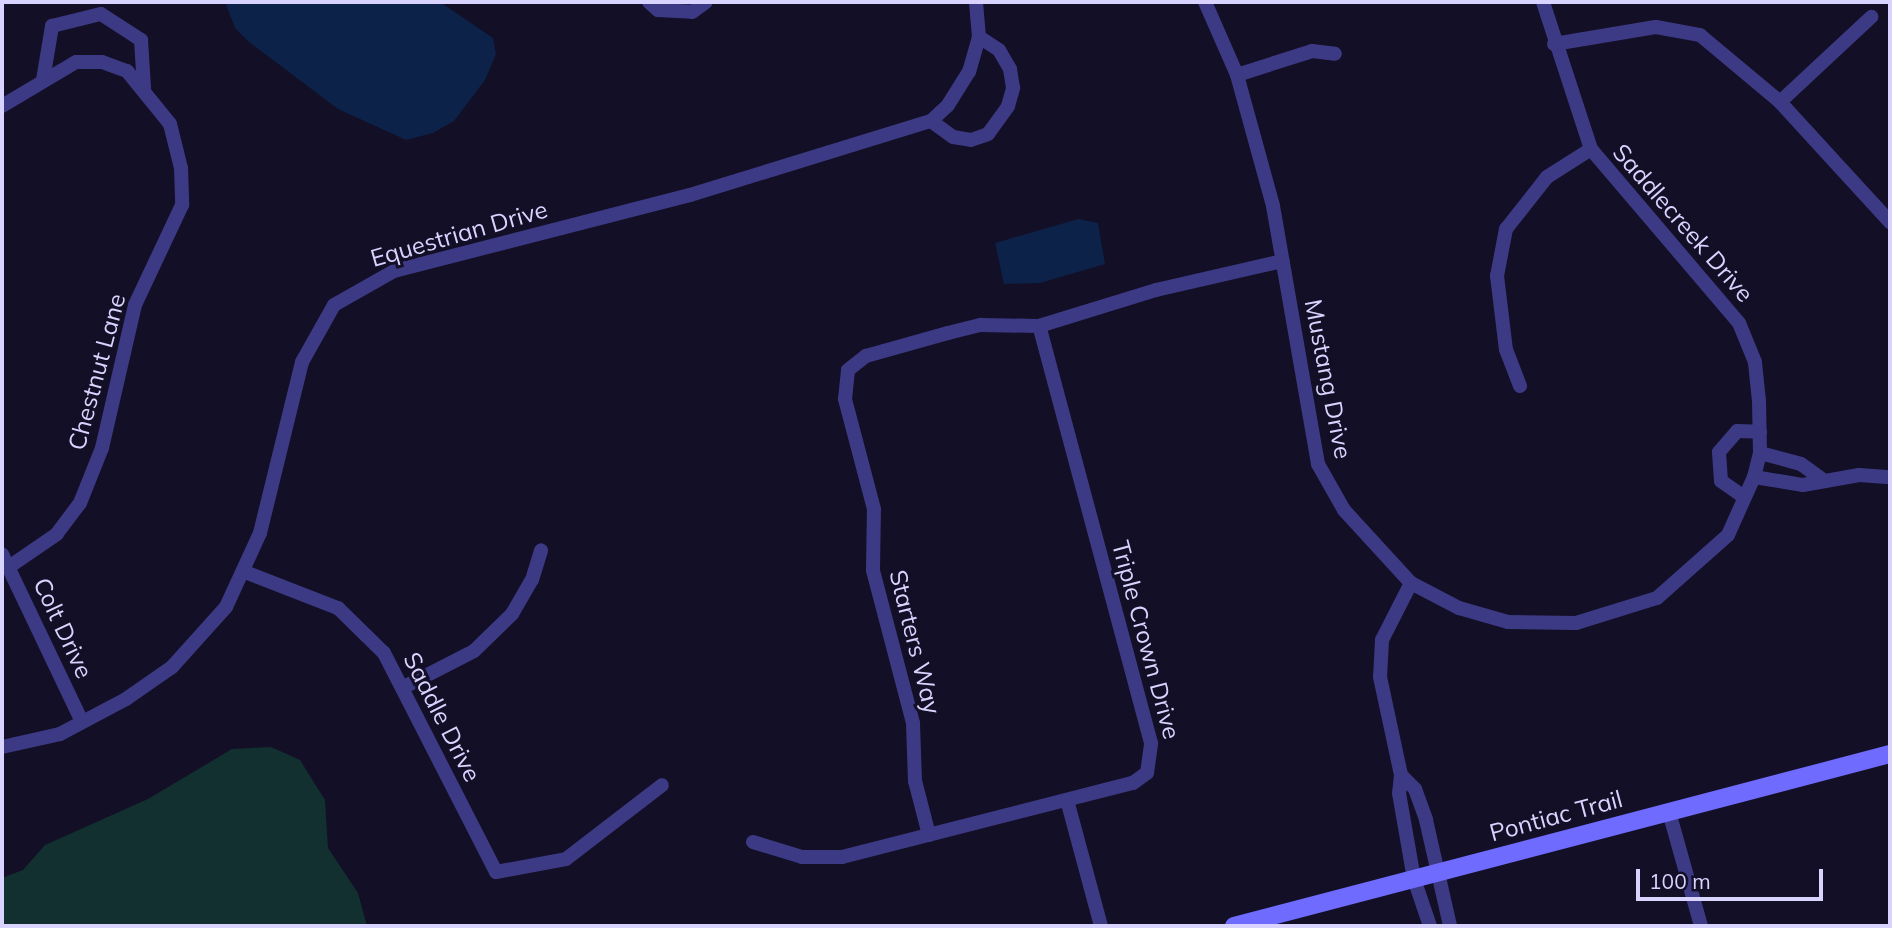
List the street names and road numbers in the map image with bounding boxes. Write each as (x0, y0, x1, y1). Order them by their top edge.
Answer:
street label: Saddlecreek Drive (1607, 138, 1759, 308)
street label: Equestrian Drive (367, 195, 551, 273)
street label: Chestnut Lane (62, 291, 132, 453)
street label: Mustang Drive (1298, 297, 1358, 461)
street label: Triple Crown Drive (1106, 538, 1186, 742)
street label: Starters Way (883, 567, 947, 717)
street label: Colt Drive (27, 573, 99, 683)
street label: Saddle Drive (397, 648, 487, 786)
street label: Pontiac Trail (1486, 784, 1626, 848)

